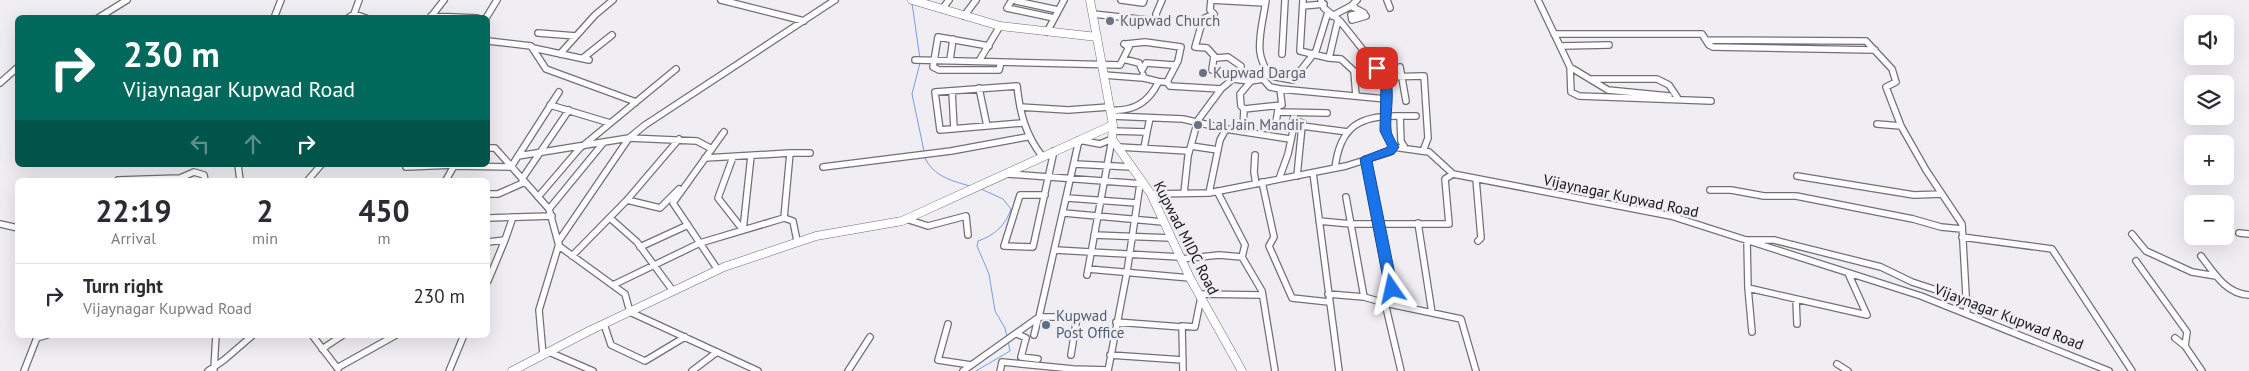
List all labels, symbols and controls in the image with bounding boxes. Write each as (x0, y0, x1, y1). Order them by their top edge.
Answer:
place label: Kupwad Church (1120, 11, 1220, 30)
marker: Kupwad Church (1104, 15, 1116, 27)
map controls (2184, 15, 2234, 245)
button: sound (2184, 15, 2234, 65)
text: 230 m (123, 31, 220, 77)
icon: right (40, 35, 105, 100)
pin (1356, 47, 1398, 89)
icon: arrive (1363, 54, 1391, 82)
place label: Kupwad Darga (1213, 63, 1306, 82)
marker: Kupwad Darga (1197, 67, 1209, 79)
text: Vijaynagar Kupwad Road (123, 75, 355, 103)
button: layers (2184, 75, 2234, 125)
place label: Lal Jain Mandir (1208, 115, 1304, 134)
marker: Lal Jain Mandir (1192, 119, 1204, 131)
icon: left (186, 130, 214, 158)
icon: ahead (239, 130, 267, 158)
icon: right (292, 130, 320, 158)
button: + (2184, 135, 2234, 185)
street label: Vijaynagar Kupwad Road (1541, 170, 1700, 221)
street label: Kupwad MIDC Road (1150, 178, 1223, 298)
text: 22:19 (95, 191, 172, 230)
text: 2 (257, 191, 274, 230)
text: 450 (358, 191, 410, 230)
button: − (2184, 195, 2234, 245)
text: Arrival (111, 228, 156, 248)
text: min (252, 228, 278, 248)
text: m (378, 228, 391, 248)
position arrow (1365, 262, 1417, 314)
text: Turn right (83, 274, 163, 298)
street label: Vijaynagar Kupwad Road (1931, 279, 2086, 354)
icon: right (40, 282, 68, 310)
text: 230 m (413, 284, 465, 308)
text: Vijaynagar Kupwad Road (83, 298, 252, 318)
place label: Kupwad Post Office (1056, 306, 1124, 342)
marker: Kupwad Post Office (1040, 319, 1052, 331)

